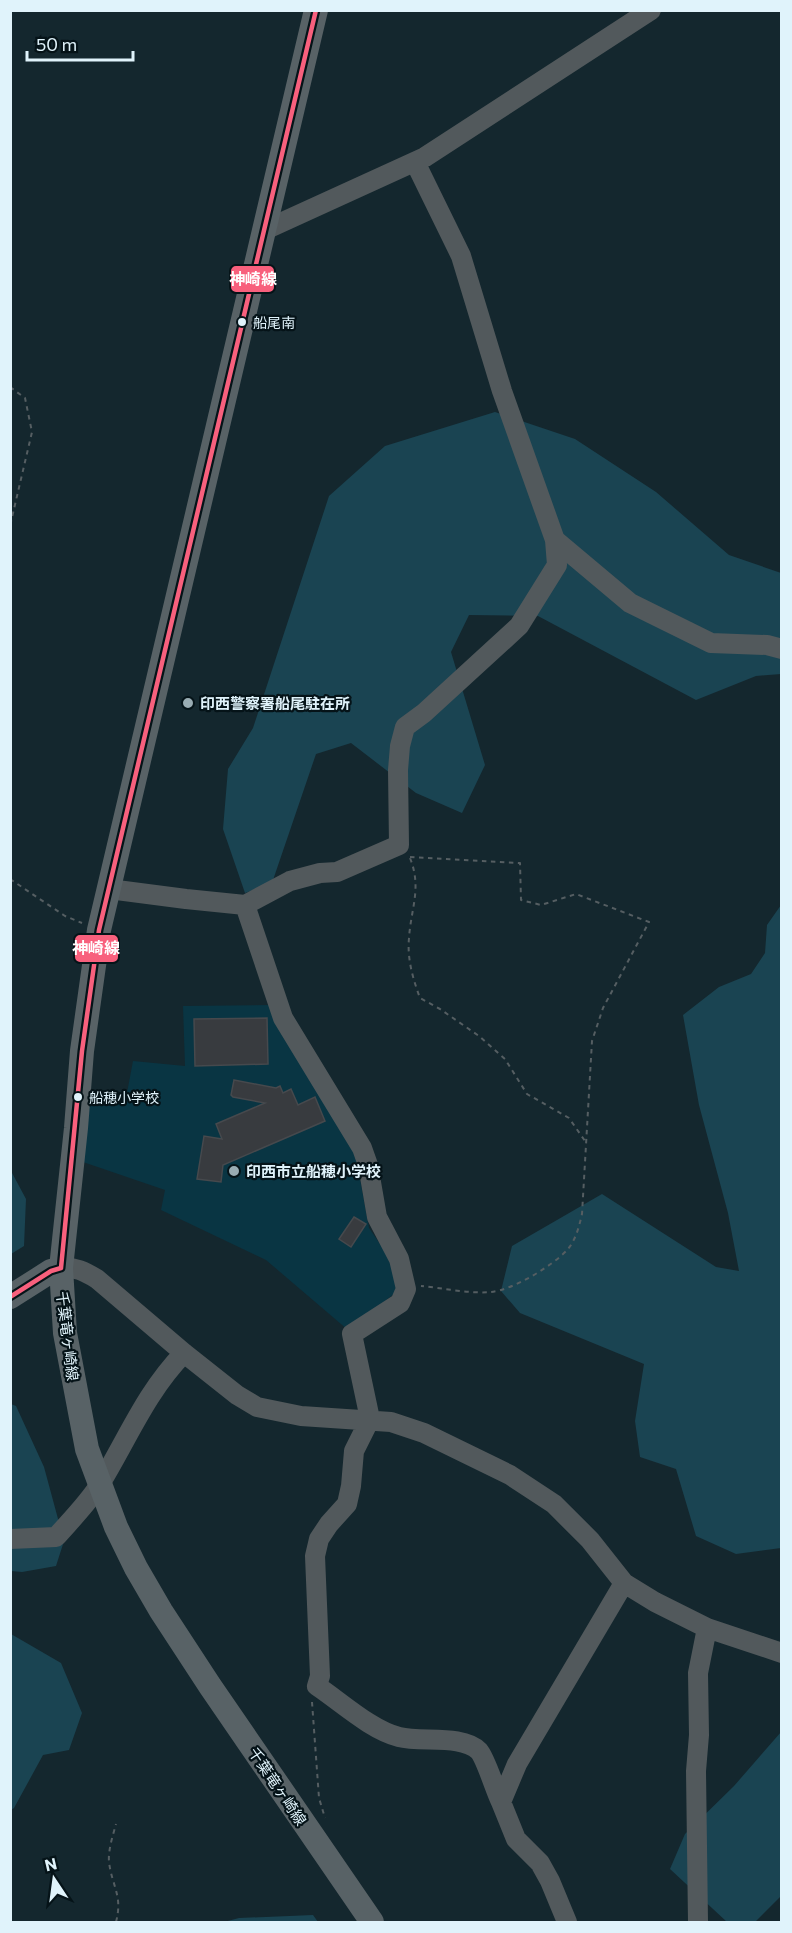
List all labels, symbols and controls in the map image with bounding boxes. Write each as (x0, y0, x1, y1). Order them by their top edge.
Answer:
scale bar (27, 24, 134, 62)
text: 50 m (36, 33, 77, 55)
line badge: 神崎線 (230, 265, 275, 293)
text: 神崎線 (229, 269, 277, 288)
place label: 船尾南 (253, 314, 295, 331)
marker: 船尾南 (236, 316, 248, 328)
place label: 印西警察署船尾駐在所 (200, 694, 350, 712)
marker: 印西警察署船尾駐在所 (181, 696, 195, 710)
line badge: 神崎線 (74, 934, 119, 963)
text: 神崎線 (72, 938, 120, 957)
place label: 船穂小学校 (89, 1089, 159, 1106)
marker: 船穂小学校 (72, 1091, 84, 1103)
place label: 印西市立船穂小学校 (246, 1162, 381, 1180)
marker: 印西市立船穂小学校 (227, 1164, 241, 1178)
street label: 千葉竜ヶ崎線 (54, 1290, 82, 1382)
street label: 千葉竜ヶ崎線 (245, 1744, 311, 1828)
north arrow (24, 1849, 84, 1909)
text: N (43, 1853, 58, 1875)

